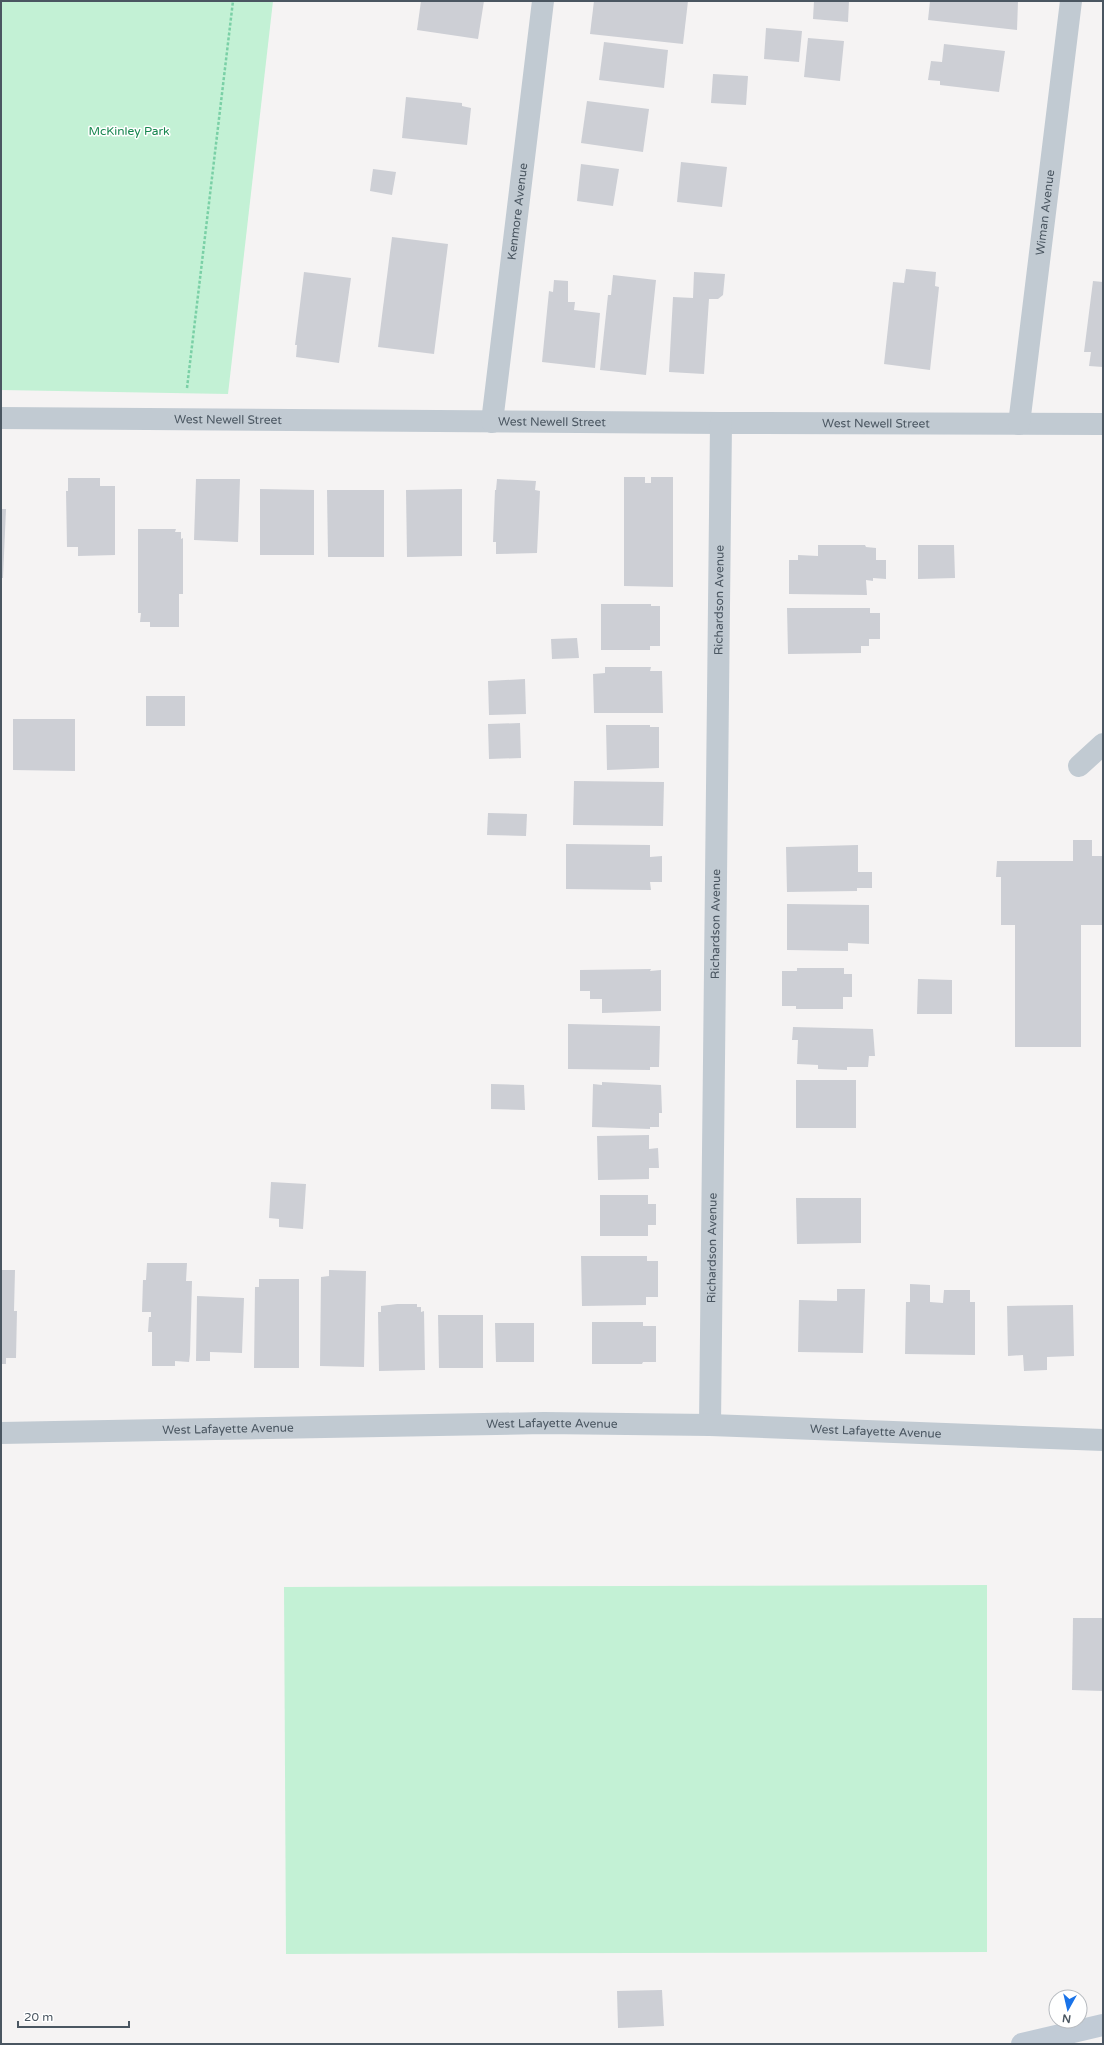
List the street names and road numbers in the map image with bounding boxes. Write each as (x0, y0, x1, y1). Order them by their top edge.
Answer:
street label: Kenmore Avenue (505, 162, 530, 261)
street label: Wiman Avenue (1033, 169, 1057, 256)
street label: West Newell Street (174, 412, 282, 427)
street label: West Newell Street (498, 414, 606, 429)
street label: West Newell Street (822, 416, 930, 431)
street label: Richardson Avenue (711, 545, 727, 655)
street label: Richardson Avenue (708, 869, 723, 979)
street label: Richardson Avenue (704, 1192, 720, 1303)
street label: West Lafayette Avenue (486, 1416, 618, 1431)
street label: West Lafayette Avenue (162, 1421, 294, 1437)
street label: West Lafayette Avenue (810, 1422, 942, 1441)

